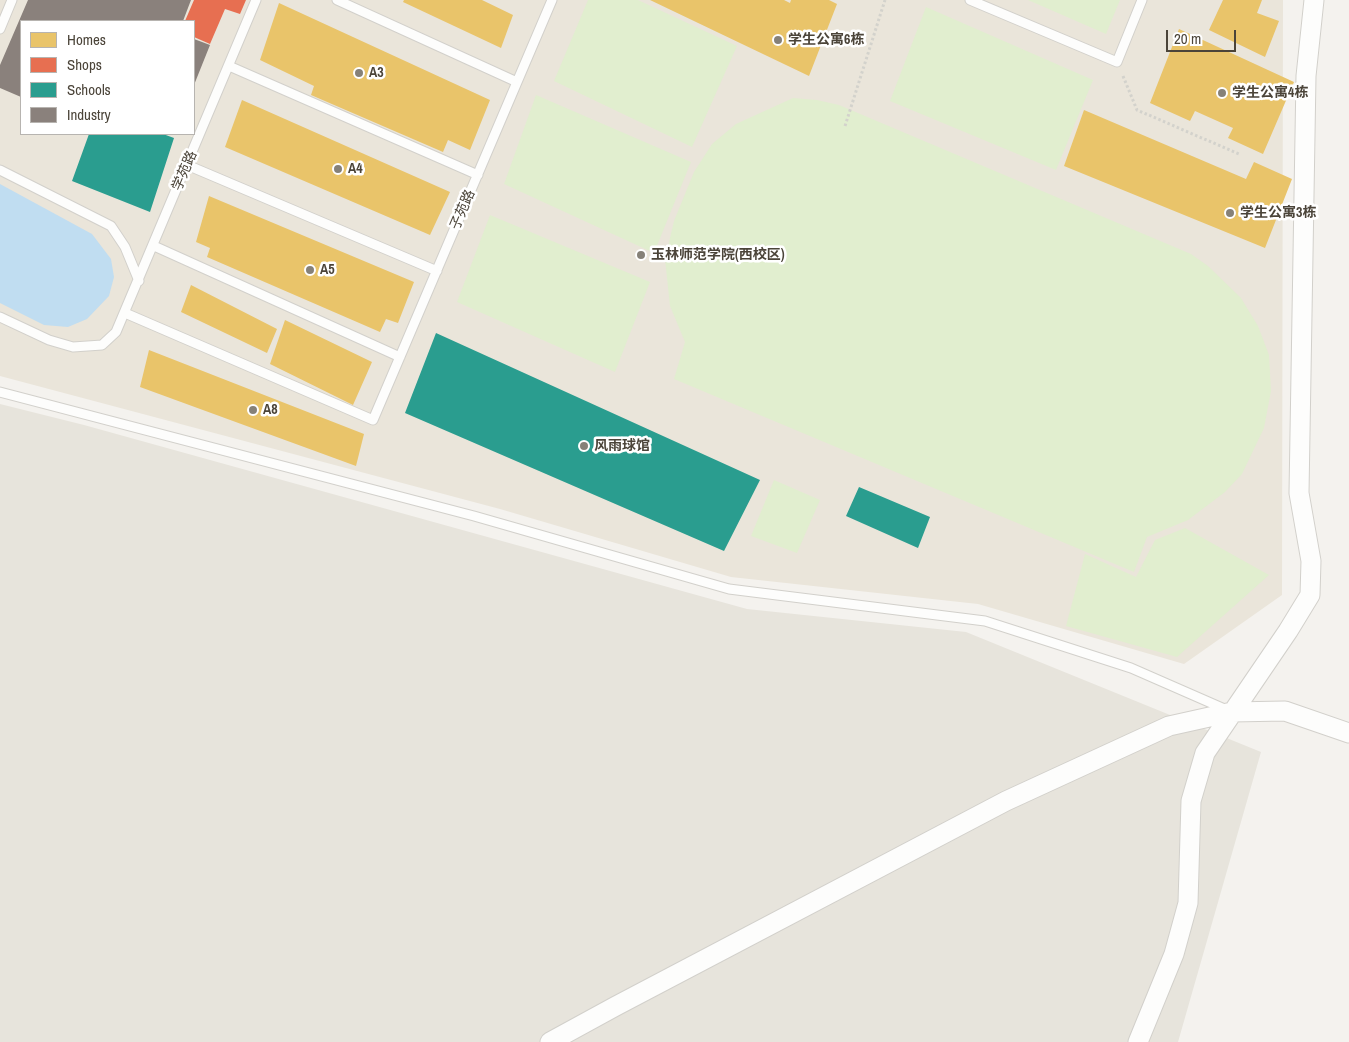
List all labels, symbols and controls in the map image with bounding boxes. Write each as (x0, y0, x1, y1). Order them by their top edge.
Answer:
legend (20, 20, 195, 135)
scale bar (1169, 20, 1239, 52)
text: 20 m (1174, 28, 1201, 49)
text: Homes (67, 29, 106, 50)
place label: 学生公寓6栋 (788, 32, 864, 48)
marker: 学生公寓6栋 (772, 34, 784, 46)
text: Shops (67, 54, 102, 75)
place label: A3 (369, 65, 384, 81)
marker: A3 (353, 67, 365, 79)
text: Schools (67, 79, 111, 100)
place label: 学生公寓4栋 (1232, 85, 1308, 101)
marker: 学生公寓4栋 (1216, 87, 1228, 99)
text: Industry (67, 104, 111, 125)
street label: 学苑路 (169, 148, 201, 194)
place label: A4 (348, 161, 363, 177)
marker: A4 (332, 163, 344, 175)
street label: 子苑路 (447, 187, 479, 233)
place label: 学生公寓3栋 (1240, 205, 1316, 221)
marker: 学生公寓3栋 (1224, 207, 1236, 219)
place label: 玉林师范学院(西校区) (651, 247, 785, 263)
marker: 玉林师范学院(西校区) (635, 249, 647, 261)
place label: A5 (320, 262, 335, 278)
marker: A5 (304, 264, 316, 276)
place label: A8 (263, 402, 278, 418)
marker: A8 (247, 404, 259, 416)
place label: 风雨球馆 (594, 438, 650, 454)
marker: 风雨球馆 (578, 440, 590, 452)

